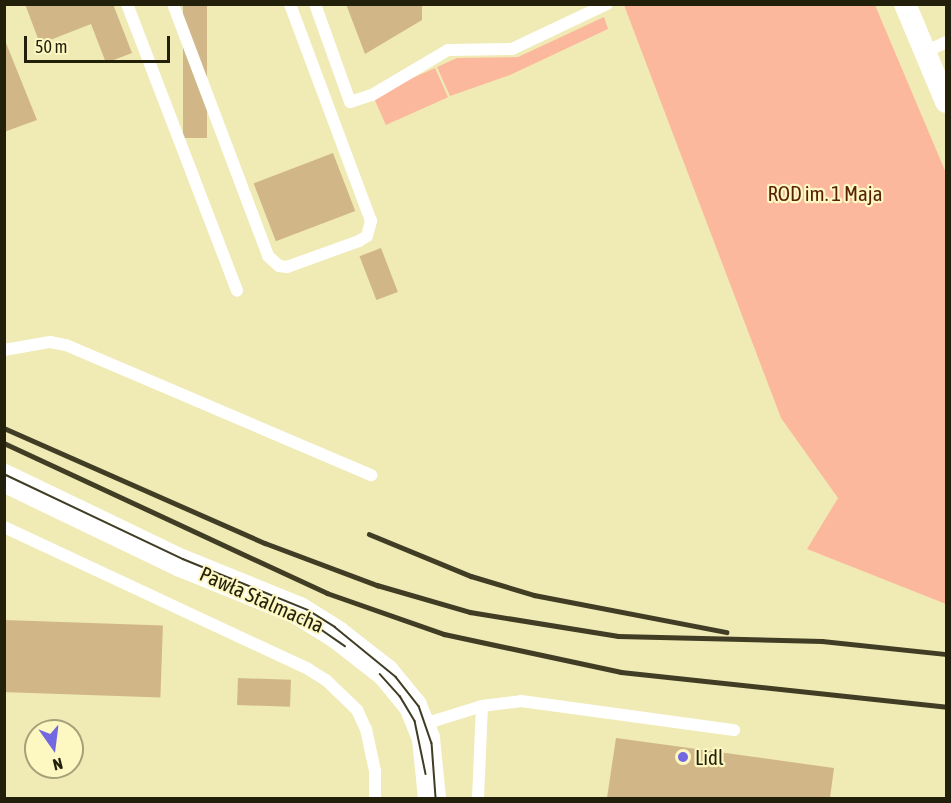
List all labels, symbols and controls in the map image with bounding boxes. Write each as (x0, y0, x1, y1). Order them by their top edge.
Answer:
scale bar (27, 24, 172, 62)
text: 50 m (35, 36, 67, 57)
park label: ROD im. 1 Maja (768, 180, 882, 206)
street label: Pawła Stalmacha (196, 560, 328, 638)
north arrow (24, 719, 84, 779)
place label: Lidl (695, 744, 723, 770)
marker: Lidl (676, 750, 690, 764)
text: N (51, 755, 65, 774)

